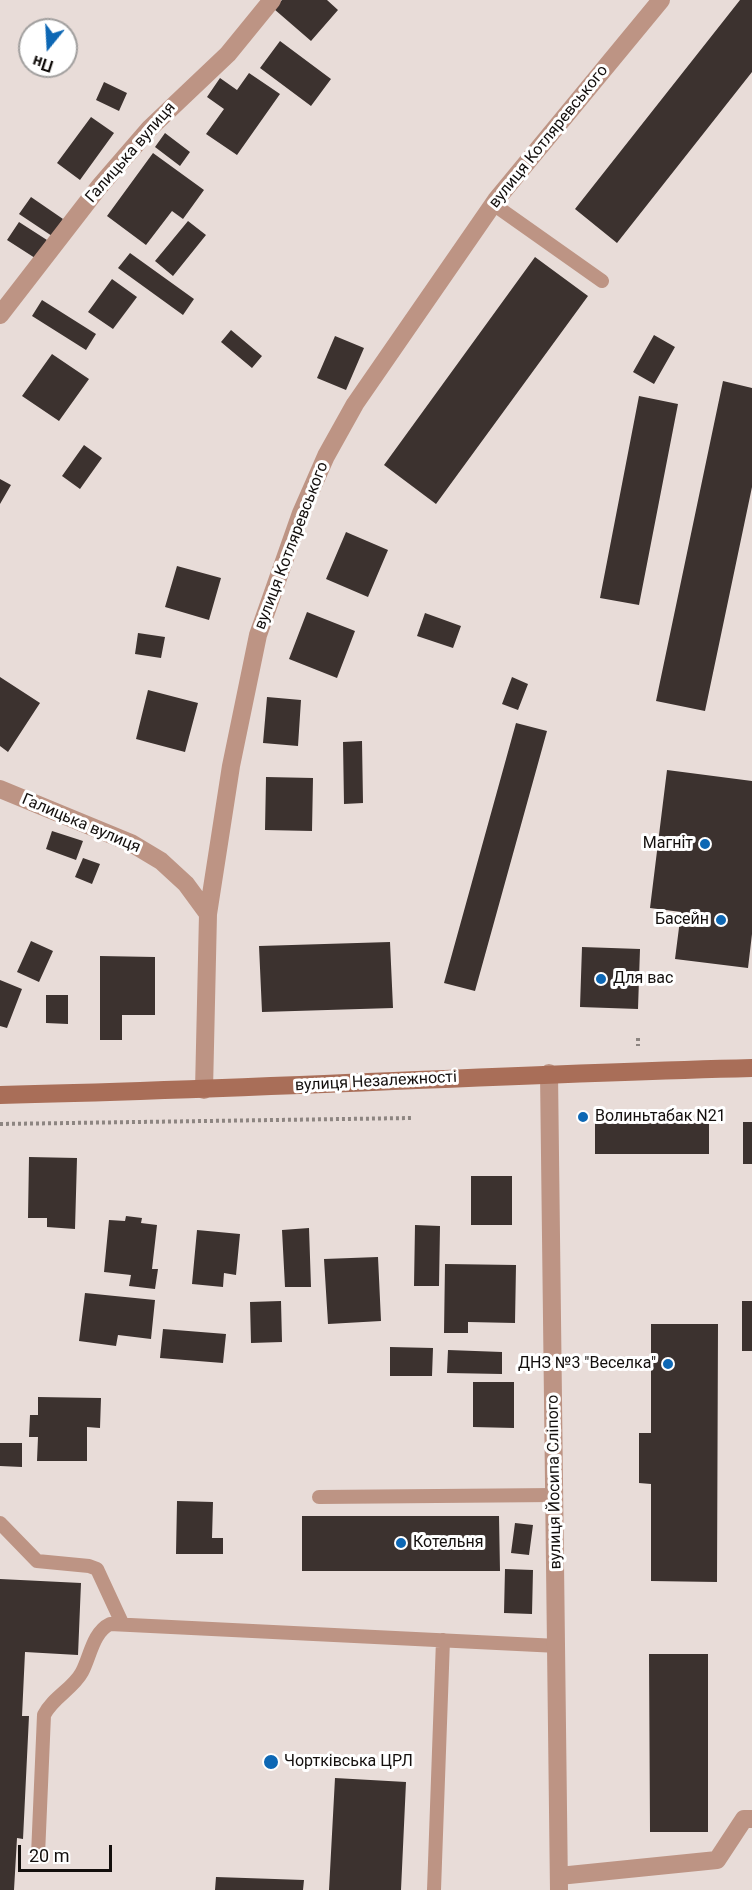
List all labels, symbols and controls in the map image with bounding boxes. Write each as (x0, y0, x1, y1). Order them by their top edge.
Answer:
north arrow (18, 18, 78, 78)
text: Пн (30, 52, 56, 76)
street label: вулиця Котляревського (485, 62, 613, 212)
street label: Галицька вулиця (82, 99, 180, 207)
street label: вулиця Котляревського (251, 459, 333, 633)
street label: Галицька вулиця (19, 790, 143, 858)
place label: Магніт (643, 834, 693, 854)
marker: Магніт (698, 837, 712, 851)
place label: Басейн (655, 910, 709, 930)
marker: Басейн (714, 913, 728, 927)
place label: Для вас (613, 969, 673, 989)
marker: Для вас (594, 972, 608, 986)
street label: вулиця Незалежності (295, 1068, 457, 1096)
place label: Волиньтабак N21 (595, 1107, 726, 1127)
marker: Волиньтабак N21 (576, 1110, 590, 1124)
place label: ДНЗ №3 "Веселка" (518, 1354, 656, 1374)
marker: ДНЗ №3 "Веселка" (661, 1357, 675, 1371)
street label: вулиця Йосипа Сліпого (544, 1394, 566, 1570)
place label: Котельня (413, 1533, 484, 1553)
marker: Котельня (394, 1536, 408, 1550)
place label: Чортківська ЦРЛ (284, 1752, 413, 1772)
marker: Чортківська ЦРЛ (262, 1753, 280, 1771)
scale bar (21, 1833, 116, 1871)
text: 20 m (29, 1845, 69, 1866)

